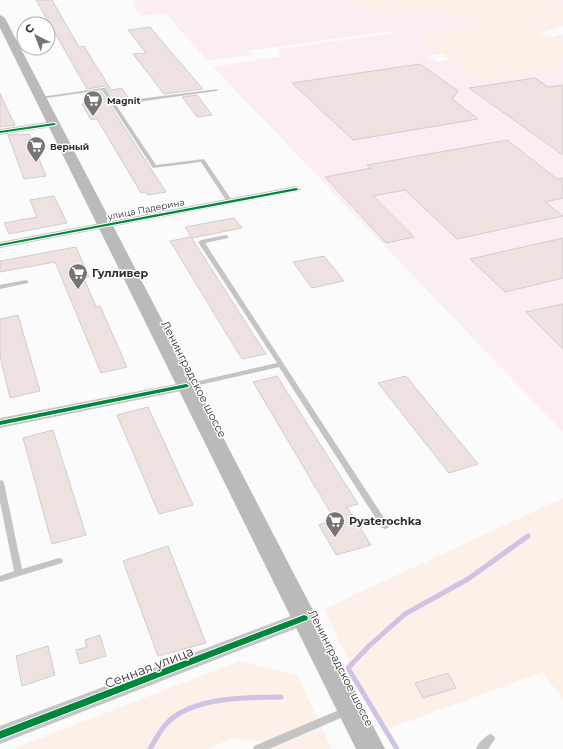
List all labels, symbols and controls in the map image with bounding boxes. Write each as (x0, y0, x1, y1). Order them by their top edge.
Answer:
north arrow (16, 16, 56, 56)
text: С (22, 21, 37, 36)
supermarket icon: Magnit (82, 89, 104, 117)
place label: Magnit (107, 95, 140, 106)
supermarket icon: Верный (25, 135, 47, 163)
place label: Верный (50, 141, 89, 152)
street label: улица Падерина (106, 196, 185, 222)
supermarket icon: Гулливер (67, 262, 89, 290)
place label: Гулливер (92, 266, 149, 280)
street label: Ленинградское шоссе (158, 318, 230, 440)
supermarket icon: Pyaterochka (324, 510, 346, 538)
place label: Pyaterochka (349, 514, 422, 528)
street label: Ленинградское шоссе (305, 607, 377, 729)
street label: Сенная улица (102, 643, 196, 691)

